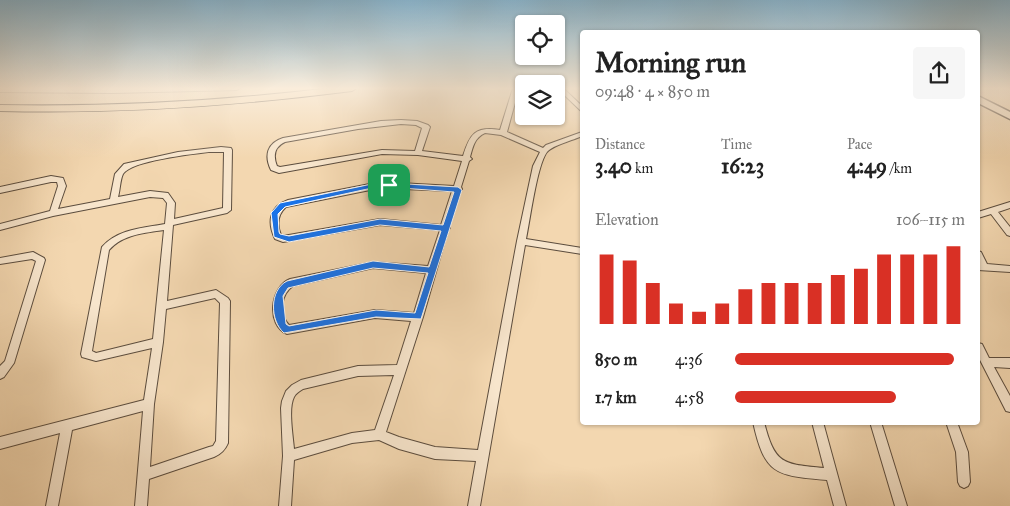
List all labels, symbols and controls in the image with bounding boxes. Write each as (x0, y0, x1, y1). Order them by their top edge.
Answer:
map controls (515, 15, 565, 125)
button: locate (515, 15, 565, 65)
text: Morning run (595, 45, 746, 80)
button: share (913, 47, 965, 99)
button: layers (515, 75, 565, 125)
text: 09:48 · 4 × 850 m (595, 82, 710, 101)
text: Distance (595, 136, 645, 153)
text: Time (721, 136, 752, 153)
text: Pace (847, 136, 872, 153)
text: 3.40 (595, 153, 632, 179)
text: 16:23 (721, 153, 764, 179)
text: 4:49 (847, 153, 887, 179)
text: km (632, 160, 653, 177)
text: /km (887, 160, 912, 177)
pin (368, 164, 410, 206)
icon: arrive (375, 171, 403, 199)
text: Elevation (595, 210, 659, 229)
text: 106–115 m (896, 210, 965, 229)
text: 850 m (595, 350, 637, 369)
text: 4:36 (675, 350, 703, 369)
text: 1.7 km (595, 388, 637, 407)
text: 4:58 (675, 388, 704, 407)

